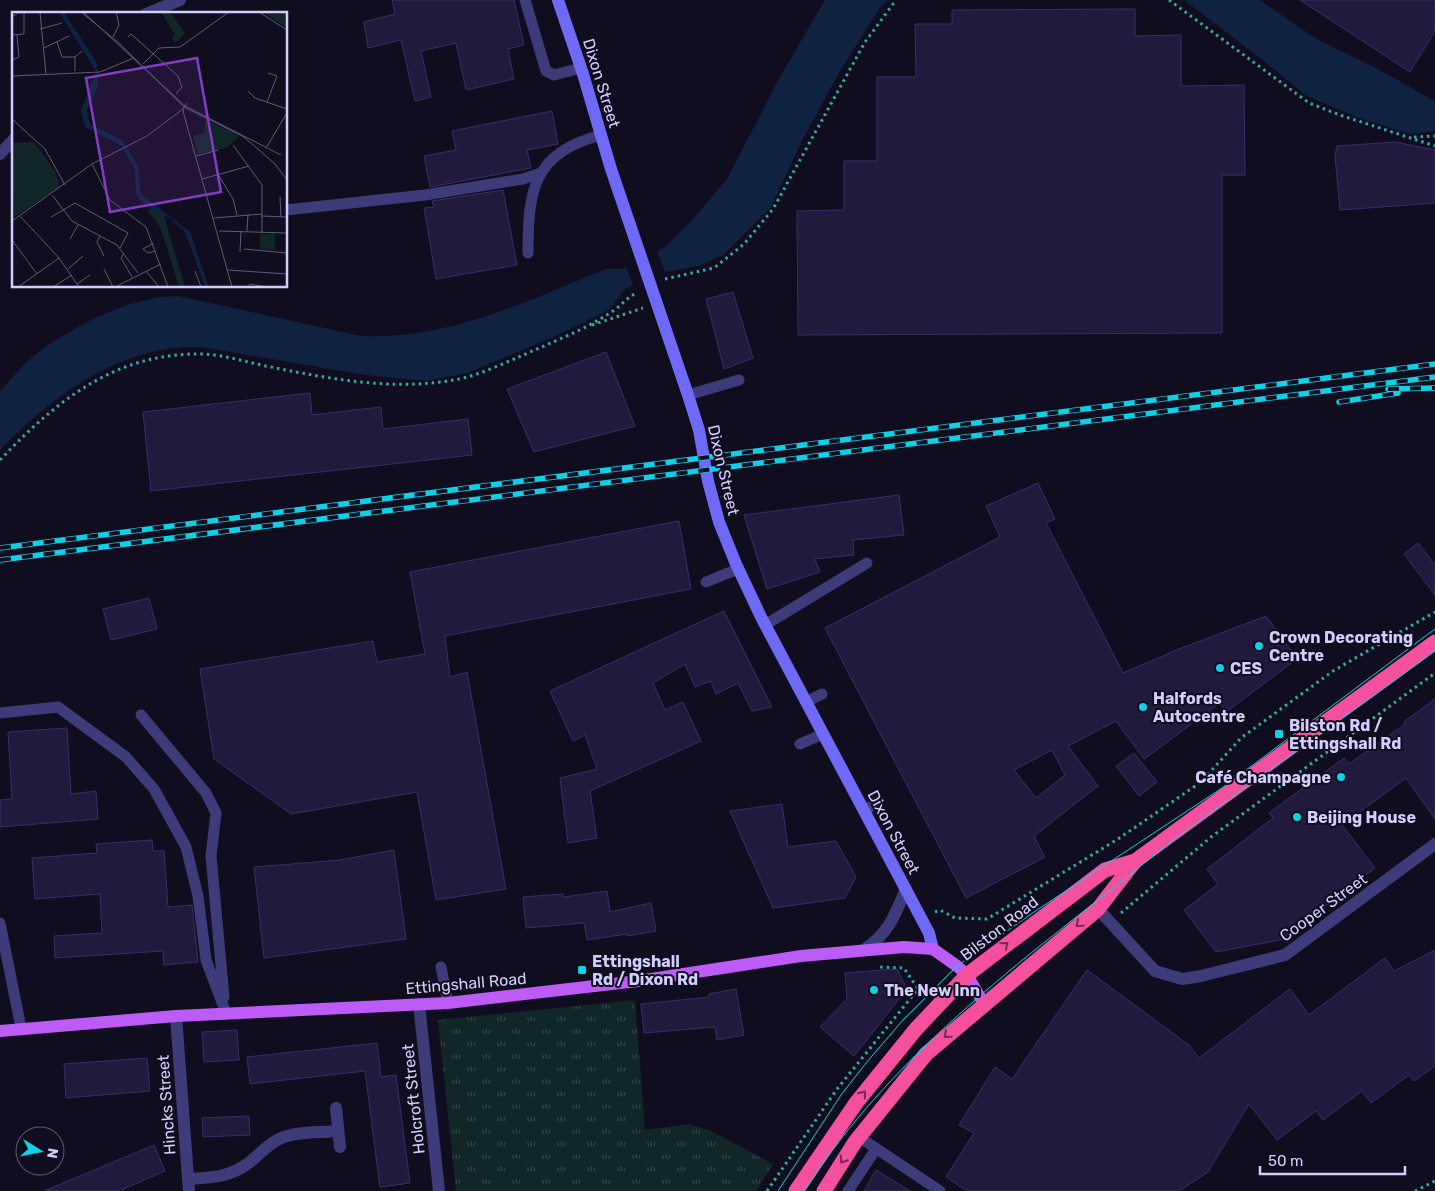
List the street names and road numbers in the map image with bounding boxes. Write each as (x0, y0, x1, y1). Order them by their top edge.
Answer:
street label: Dixon Street (579, 36, 624, 130)
street label: Dixon Street (704, 423, 743, 517)
street label: Dixon Street (863, 787, 924, 877)
street label: Cooper Street (1276, 869, 1371, 945)
street label: Bilston Road (957, 892, 1042, 965)
street label: Ettingshall Road (405, 969, 527, 998)
street label: Holcroft Street (398, 1043, 429, 1155)
street label: Hincks Street (154, 1054, 179, 1156)

